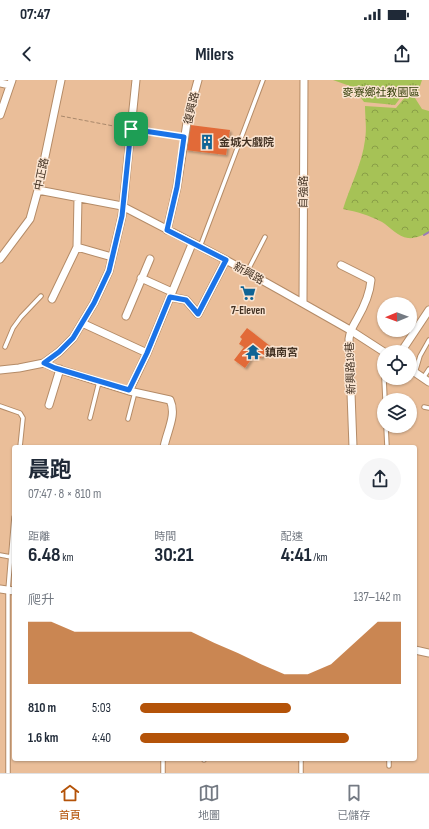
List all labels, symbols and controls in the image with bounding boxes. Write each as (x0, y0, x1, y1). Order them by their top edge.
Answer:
text: 07:47 (20, 5, 50, 24)
icon: back (16, 43, 38, 65)
icon: share (391, 43, 413, 65)
text: Milers (195, 44, 234, 65)
park label: 麥寮鄉社教園區 (343, 86, 420, 99)
street label: 復興路 (181, 91, 202, 126)
pin (114, 112, 148, 146)
icon: arrive (120, 118, 142, 140)
building icon: 金城大戲院 (198, 133, 216, 151)
place label: 金城大戲院 (219, 136, 274, 149)
street label: 中正路 (32, 157, 51, 192)
street label: 自強路 (297, 175, 310, 209)
street label: 新興路 (231, 260, 266, 287)
supermarket icon: 7-Eleven (239, 284, 257, 302)
north arrow (377, 297, 417, 337)
map controls (377, 297, 417, 433)
place label: 7-Eleven (231, 304, 265, 317)
street label: 新興路19巷 (343, 341, 358, 395)
temple icon: 鎮南宮 (244, 343, 262, 361)
button: locate (377, 345, 417, 385)
place label: 鎮南宮 (265, 346, 298, 359)
button: layers (377, 393, 417, 433)
text: 晨跑 (28, 457, 72, 484)
button: share (359, 458, 401, 500)
text: 07:47 · 8 × 810 m (28, 486, 101, 502)
text: 距離 (28, 530, 50, 543)
text: 時間 (154, 530, 176, 543)
text: 配速 (281, 530, 303, 543)
text: 6.48 (28, 543, 61, 567)
text: 30:21 (154, 543, 194, 567)
text: 4:41 (281, 543, 312, 567)
text: km (61, 551, 74, 564)
text: /km (312, 551, 328, 564)
text: 137–142 m (353, 589, 401, 605)
text: 爬升 (28, 592, 54, 608)
text: 810 m (28, 700, 56, 716)
text: 5:03 (92, 700, 111, 716)
text: 1.6 km (28, 730, 58, 746)
text: 4:40 (92, 730, 111, 746)
tab: 首頁 (59, 782, 81, 822)
tab: 地圖 (198, 782, 220, 822)
tab: 已儲存 (337, 782, 370, 822)

